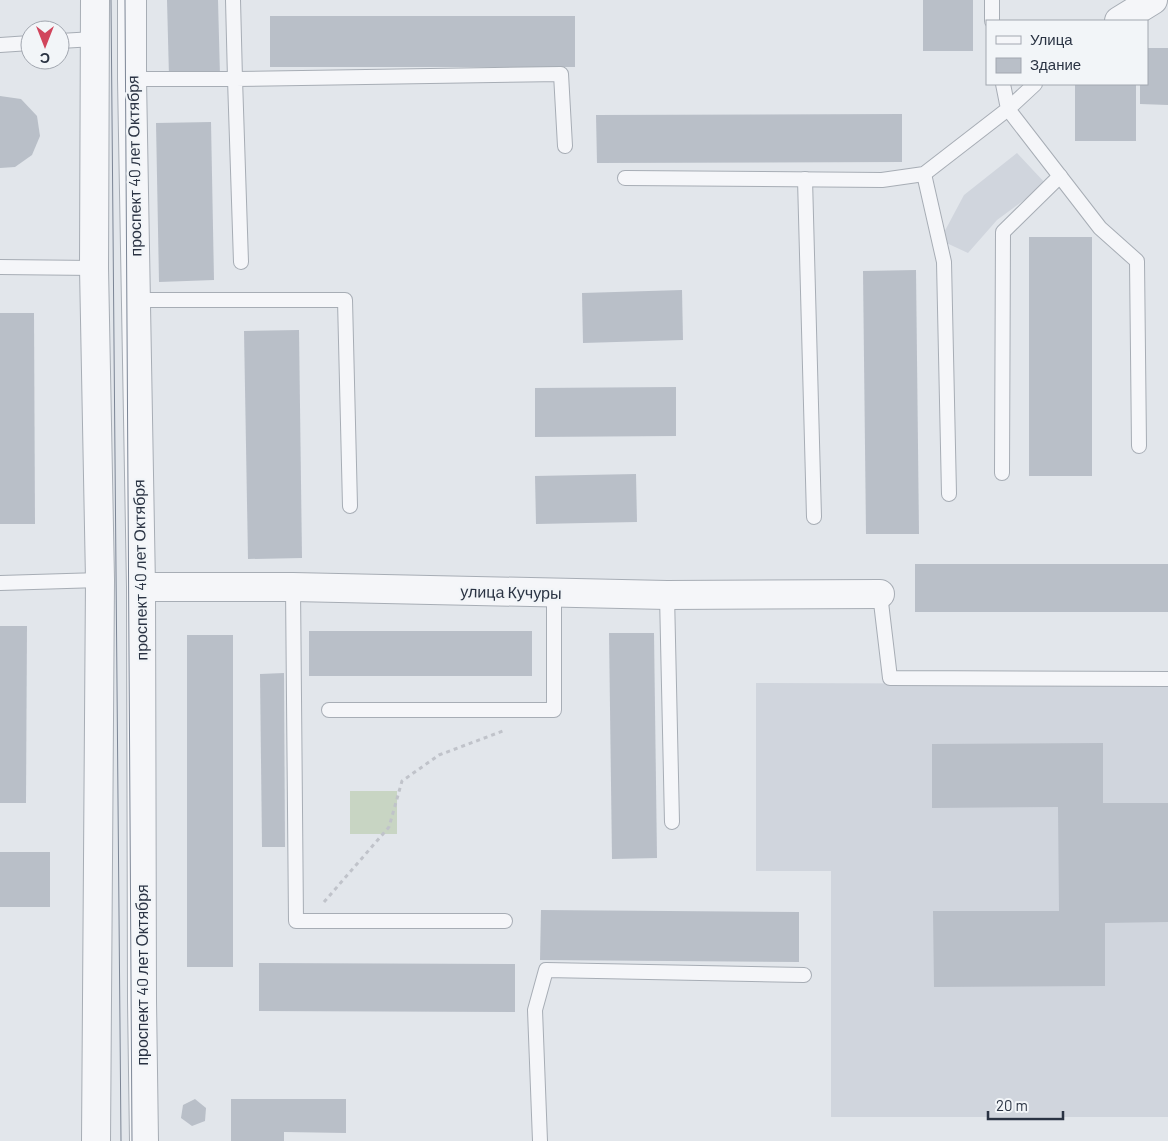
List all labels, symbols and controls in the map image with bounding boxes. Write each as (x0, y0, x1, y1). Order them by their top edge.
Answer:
north arrow (20, 20, 70, 70)
legend (986, 20, 1148, 85)
text: Улица (1030, 30, 1073, 48)
text: С (40, 50, 50, 67)
text: Здание (1030, 55, 1081, 73)
street label: проспект 40 лет Октября (122, 75, 145, 257)
street label: проспект 40 лет Октября (128, 479, 151, 661)
street label: улица Кучуры (460, 581, 562, 602)
street label: проспект 40 лет Октября (132, 884, 151, 1066)
scale bar (988, 1088, 1063, 1120)
text: 20 m (996, 1096, 1028, 1114)

